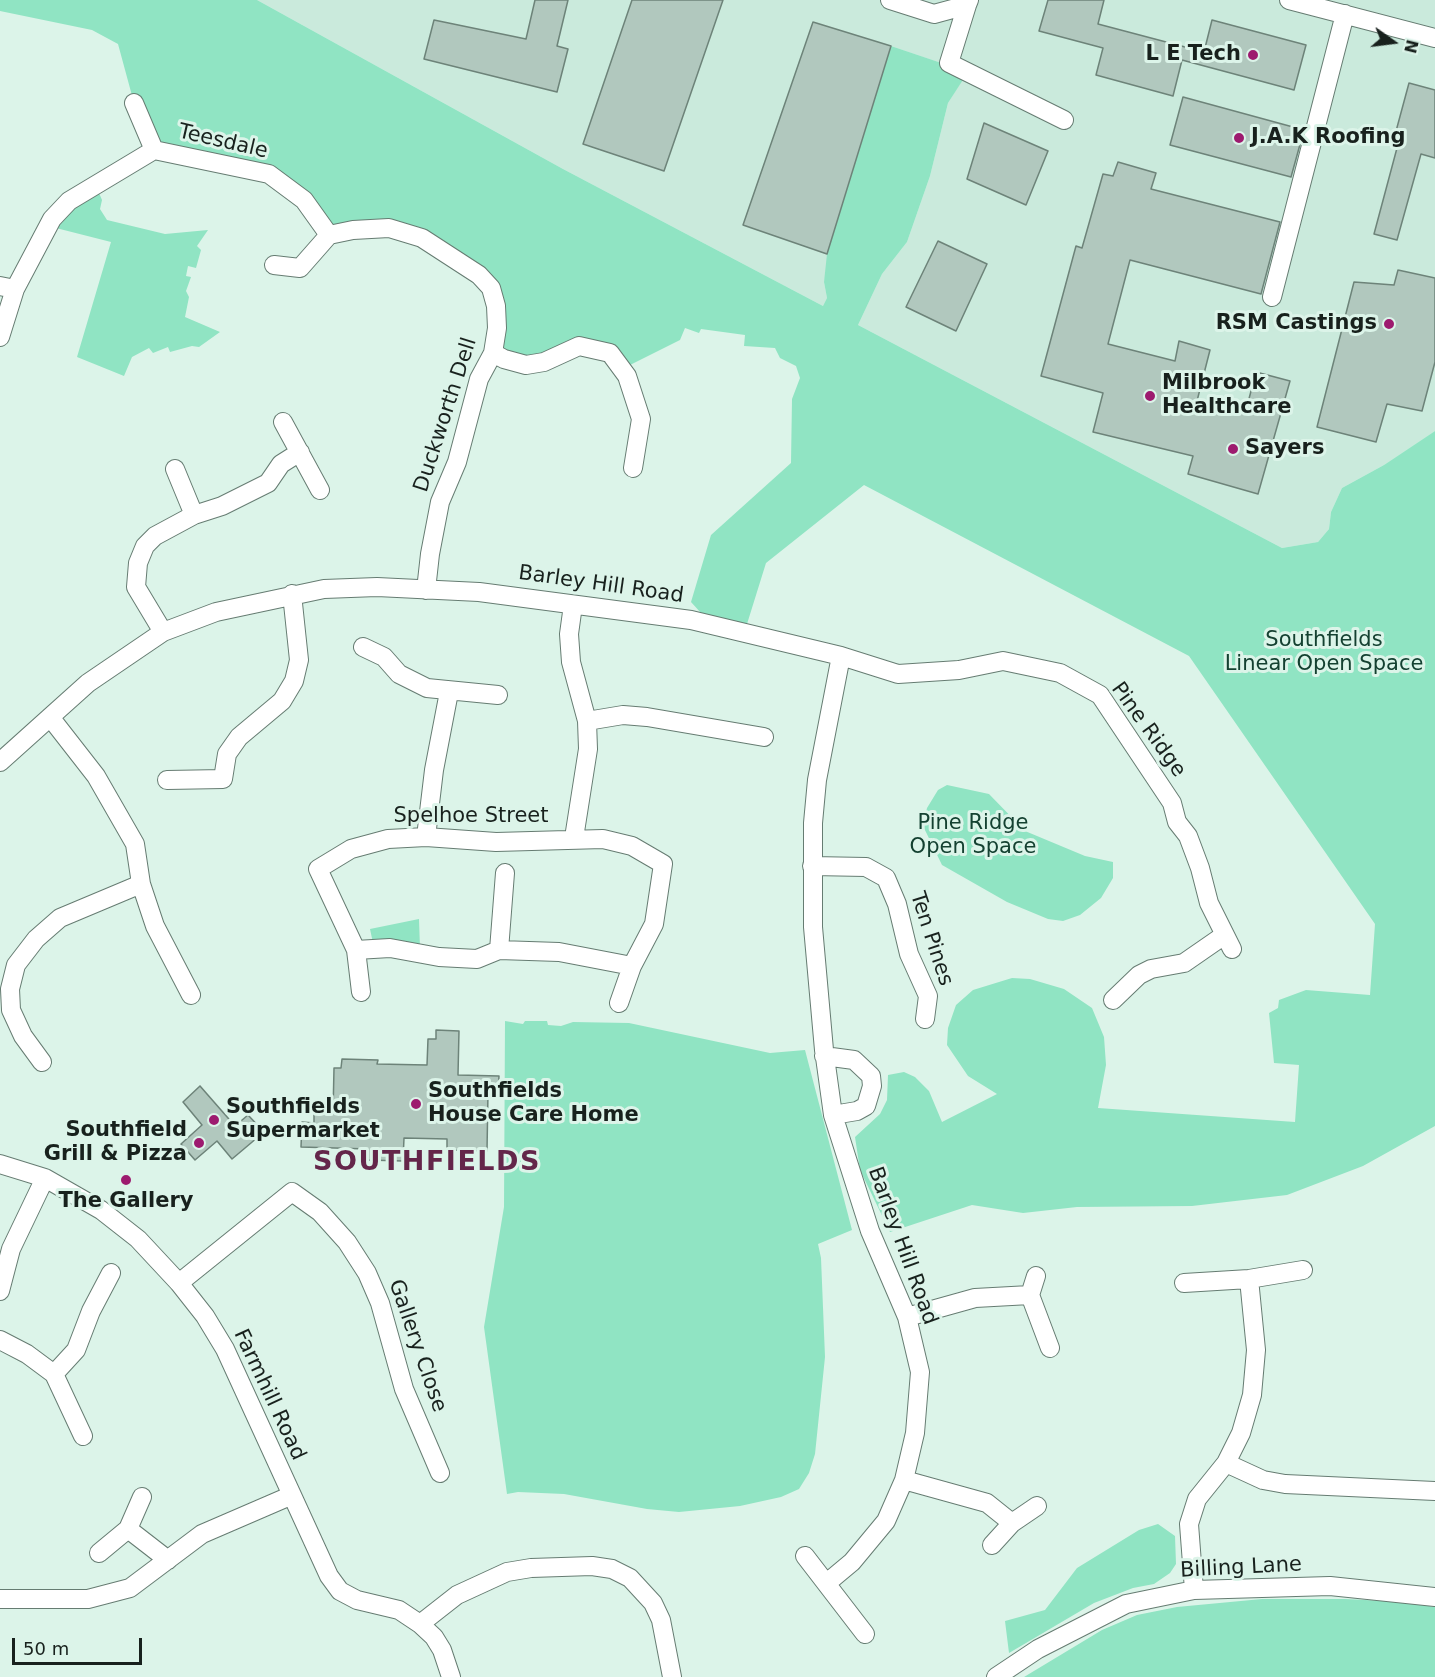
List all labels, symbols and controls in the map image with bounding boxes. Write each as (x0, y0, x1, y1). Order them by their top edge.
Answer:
north arrow (1363, 12, 1423, 72)
text: N (1400, 38, 1422, 55)
place label: L E Tech (1145, 42, 1241, 68)
marker: L E Tech (1246, 48, 1260, 62)
street label: Teesdale (176, 119, 270, 165)
place label: J.A.K Roofing (1251, 125, 1406, 151)
marker: J.A.K Roofing (1232, 131, 1246, 145)
place label: RSM Castings (1216, 311, 1377, 337)
marker: RSM Castings (1382, 317, 1396, 331)
street label: Duckworth Dell (409, 335, 483, 495)
place label: Milbrook Healthcare (1162, 371, 1291, 421)
marker: Milbrook Healthcare (1143, 389, 1157, 403)
place label: Sayers (1245, 436, 1324, 462)
marker: Sayers (1226, 442, 1240, 456)
street label: Barley Hill Road (517, 561, 685, 609)
park label: Southfields Linear Open Space (1225, 628, 1423, 678)
street label: Pine Ridge (1105, 678, 1191, 782)
street label: Spelhoe Street (394, 804, 548, 830)
park label: Pine Ridge Open Space (910, 811, 1036, 861)
street label: Ten Pines (904, 889, 958, 989)
place label: Southfields House Care Home (428, 1079, 639, 1129)
place label: Southfields Supermarket (226, 1095, 380, 1145)
marker: Southfields House Care Home (409, 1097, 423, 1111)
marker: Southfields Supermarket (207, 1113, 221, 1127)
place label: Southfield Grill & Pizza (44, 1118, 187, 1168)
marker: Southfield Grill & Pizza (192, 1136, 206, 1150)
district label: SOUTHFIELDS (313, 1147, 541, 1179)
street label: Barley Hill Road (862, 1163, 942, 1329)
marker: The Gallery (119, 1173, 133, 1187)
place label: The Gallery (59, 1189, 193, 1215)
street label: Gallery Close (383, 1276, 451, 1416)
street label: Farmhill Road (228, 1325, 310, 1465)
street label: Billing Lane (1179, 1552, 1303, 1584)
scale bar (15, 1626, 146, 1664)
text: 50 m (23, 1638, 69, 1659)

